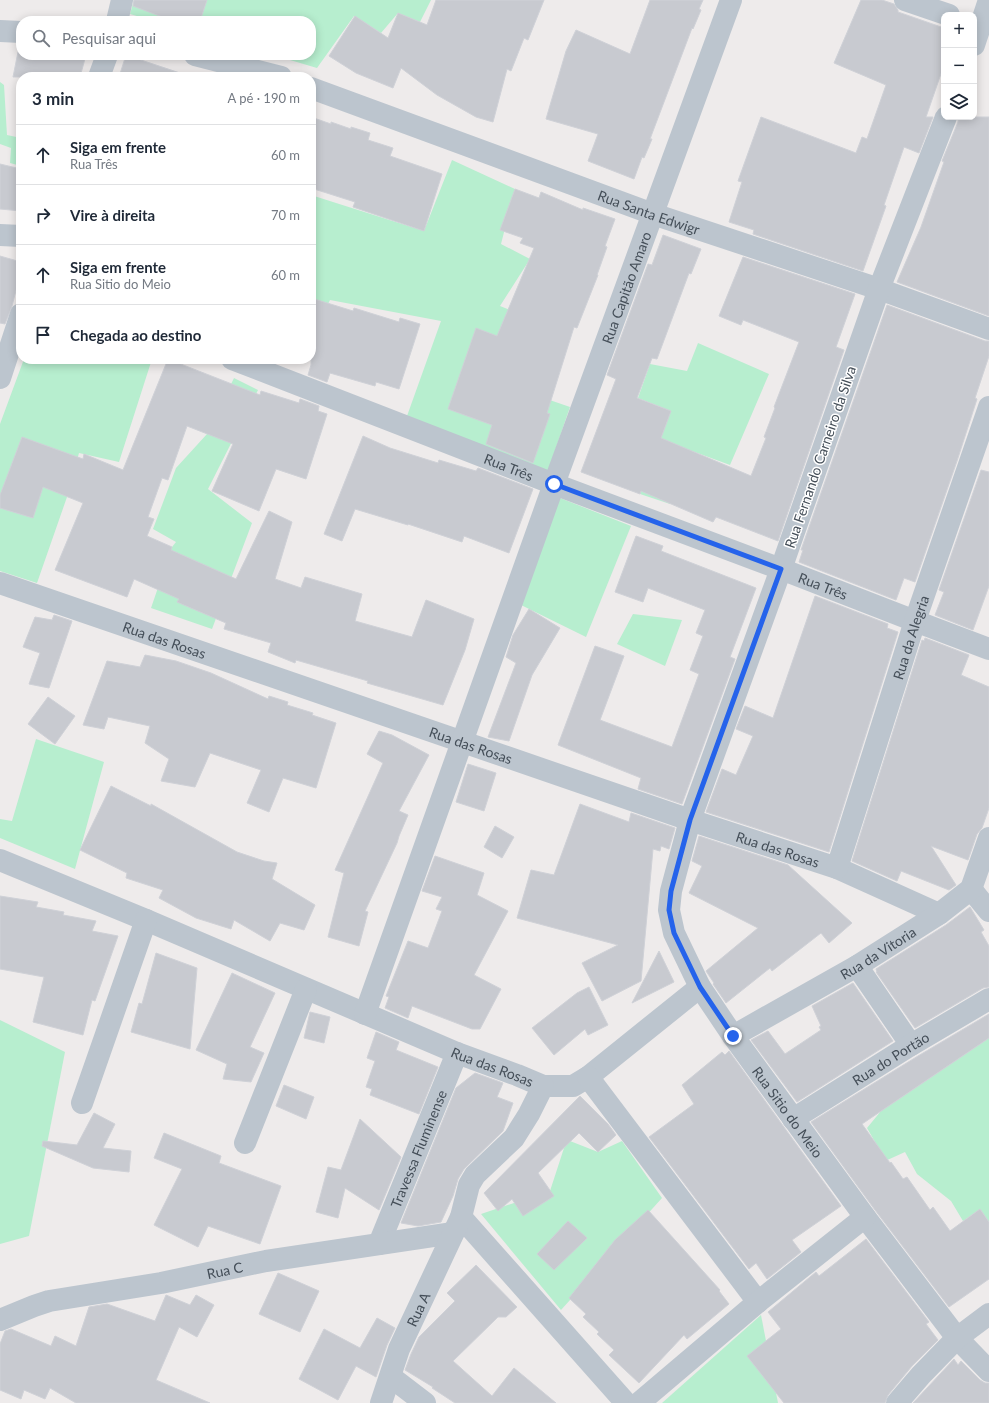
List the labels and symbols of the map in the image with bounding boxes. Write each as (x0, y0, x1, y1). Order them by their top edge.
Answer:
street label: Rua Santa Edwigr (596, 186, 702, 238)
street label: Rua Capitão Amaro (598, 229, 654, 346)
street label: Rua Fernando Carneiro da Silva (781, 364, 859, 550)
street label: Rua Três (482, 449, 536, 484)
route start (545, 475, 563, 493)
street label: Rua Três (796, 568, 850, 603)
street label: Rua da Alegria (889, 593, 932, 682)
street label: Rua das Rosas (121, 617, 208, 662)
street label: Rua das Rosas (427, 723, 515, 767)
street label: Rua das Rosas (734, 827, 822, 870)
street label: Rua da Vitoria (837, 923, 919, 982)
route end (724, 1027, 742, 1045)
street label: Rua do Portão (849, 1028, 932, 1088)
street label: Rua das Rosas (449, 1043, 536, 1090)
street label: Rua Sitio do Meio (749, 1063, 827, 1161)
street label: Travessa Fluminense (386, 1087, 450, 1210)
street label: Rua C (205, 1258, 245, 1282)
street label: Rua A (402, 1289, 433, 1329)

